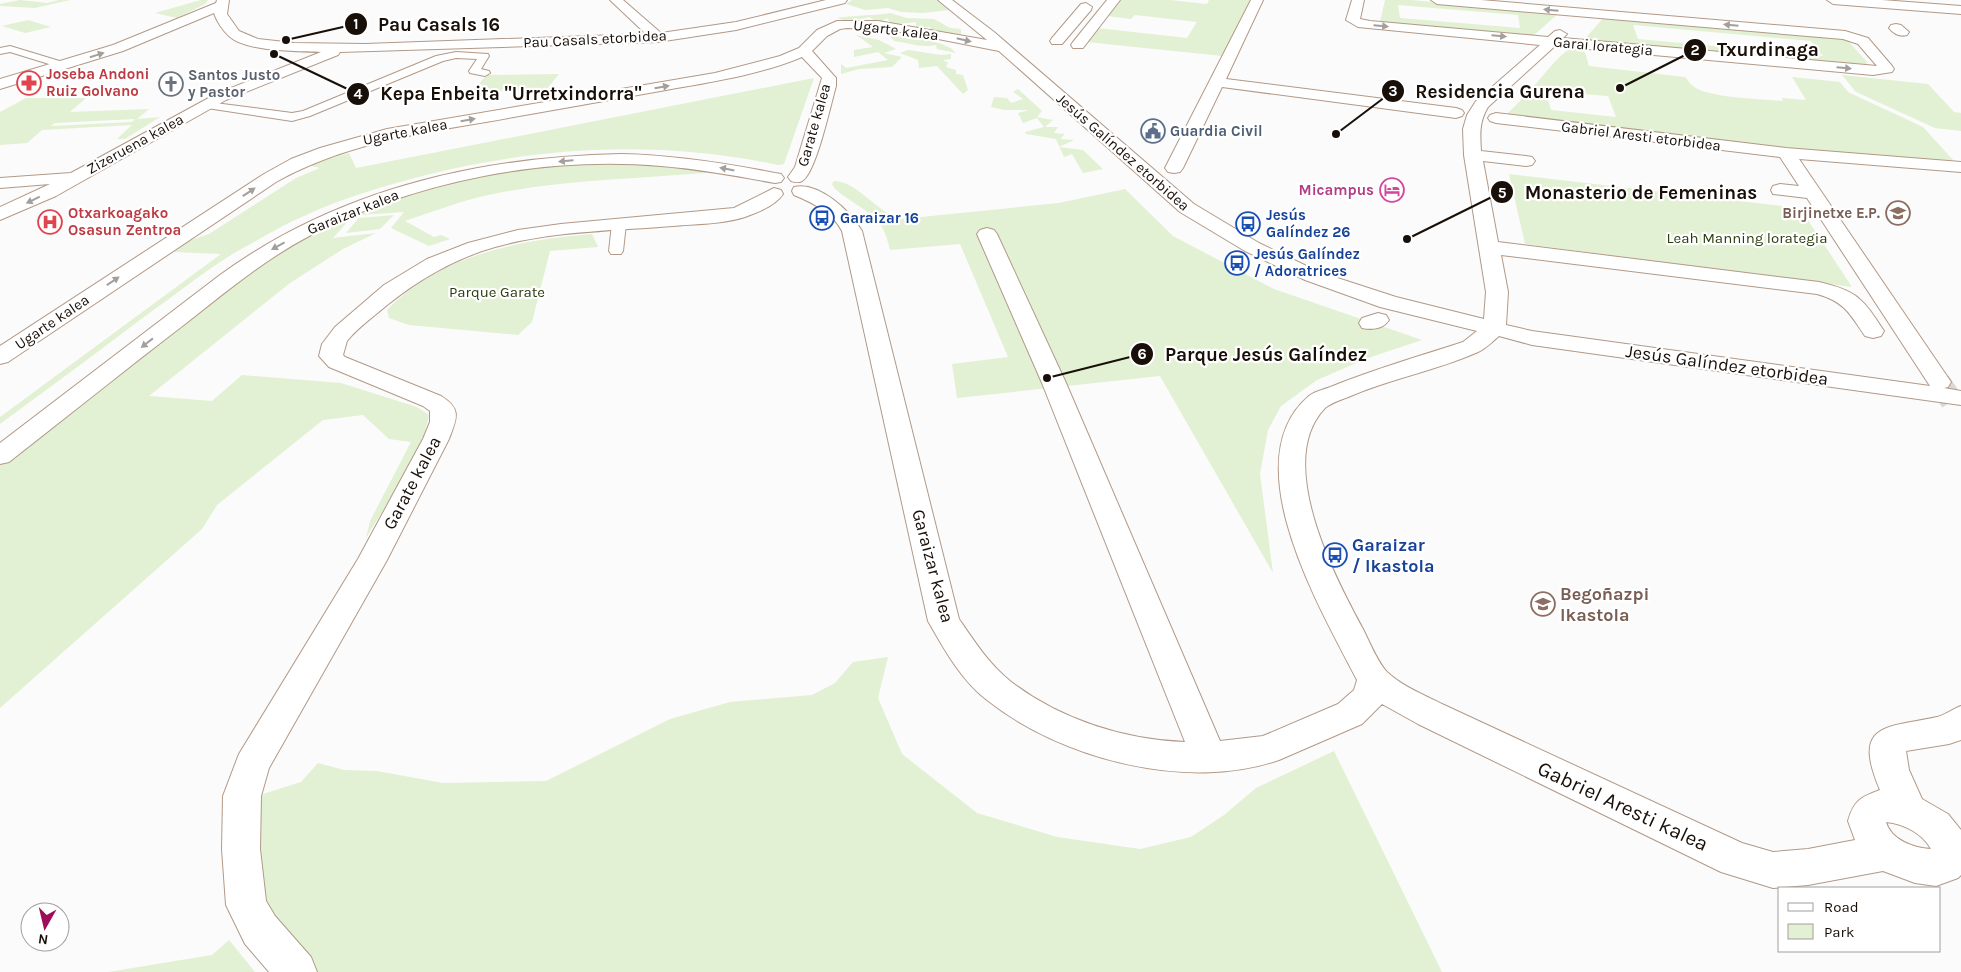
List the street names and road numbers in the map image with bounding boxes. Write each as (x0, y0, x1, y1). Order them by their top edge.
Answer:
street label: Ugarte kalea (852, 16, 940, 44)
street label: Pau Casals etorbidea (523, 26, 667, 52)
street label: Garai lorategia (1552, 33, 1654, 59)
street label: Garate kalea (794, 81, 834, 169)
street label: Jesús Galíndez etorbidea (1053, 89, 1193, 215)
street label: Zizeruena kalea (83, 110, 187, 178)
street label: Ugarte kalea (361, 115, 449, 149)
street label: Gabriel Aresti etorbidea (1560, 117, 1722, 155)
street label: Garaizar kalea (305, 185, 401, 239)
street label: Ugarte kalea (11, 291, 93, 353)
street label: Jesús Galíndez etorbidea (1624, 340, 1830, 390)
street label: Garate kalea (378, 433, 446, 533)
street label: Garaizar kalea (907, 507, 959, 625)
street label: Gabriel Aresti kalea (1534, 756, 1712, 856)

